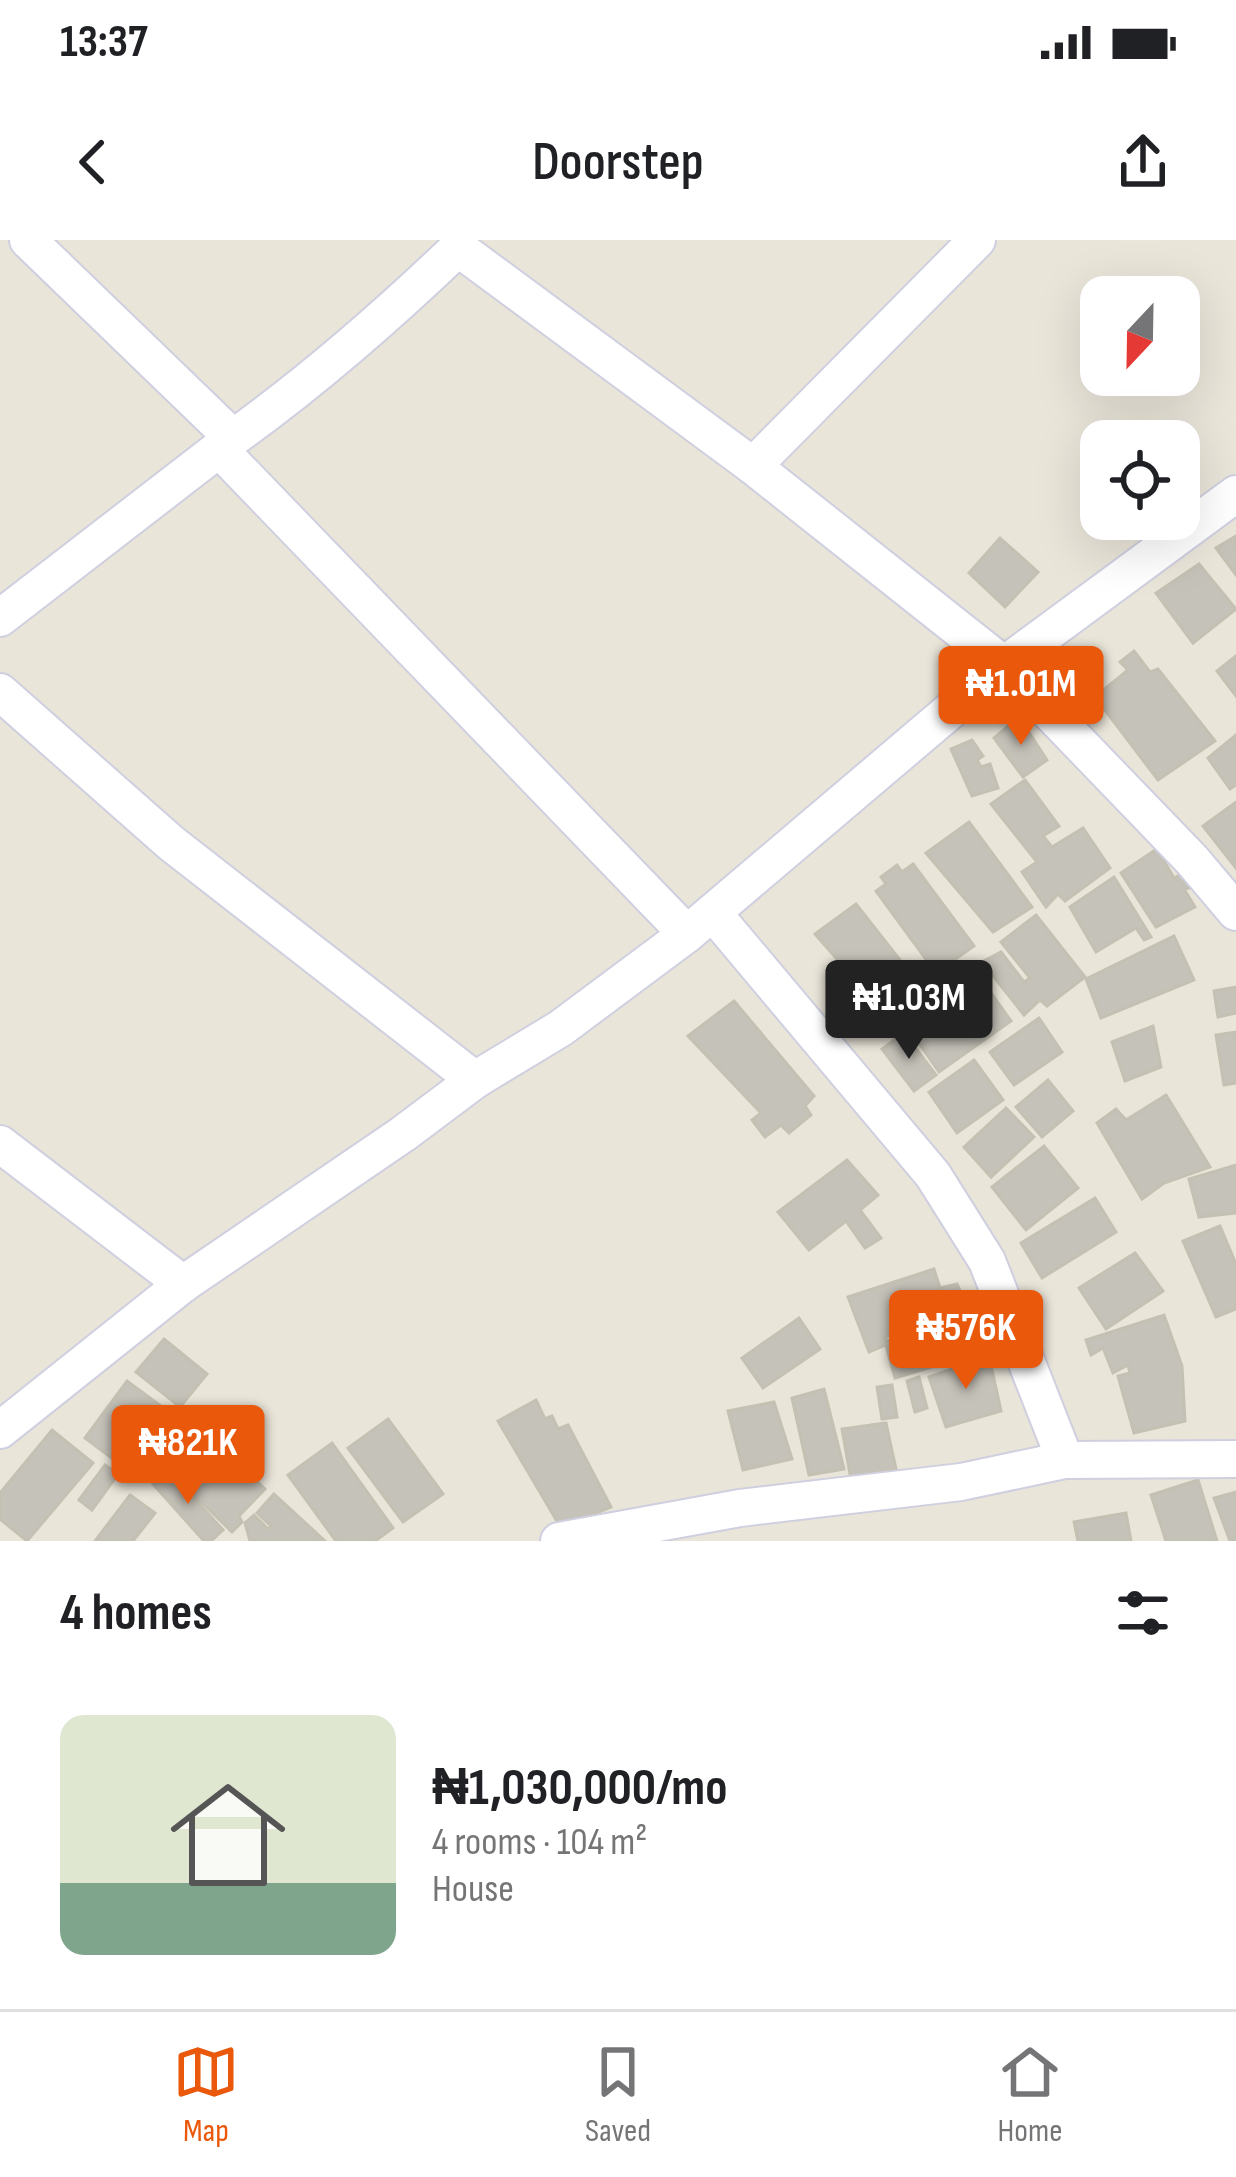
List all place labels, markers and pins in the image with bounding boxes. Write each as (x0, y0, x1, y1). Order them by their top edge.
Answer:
pin: ₦1.01M (923, 646, 1119, 748)
pin: ₦1.03M (811, 960, 1007, 1062)
pin: ₦576K (882, 1290, 1050, 1392)
pin: ₦821K (104, 1405, 272, 1507)

